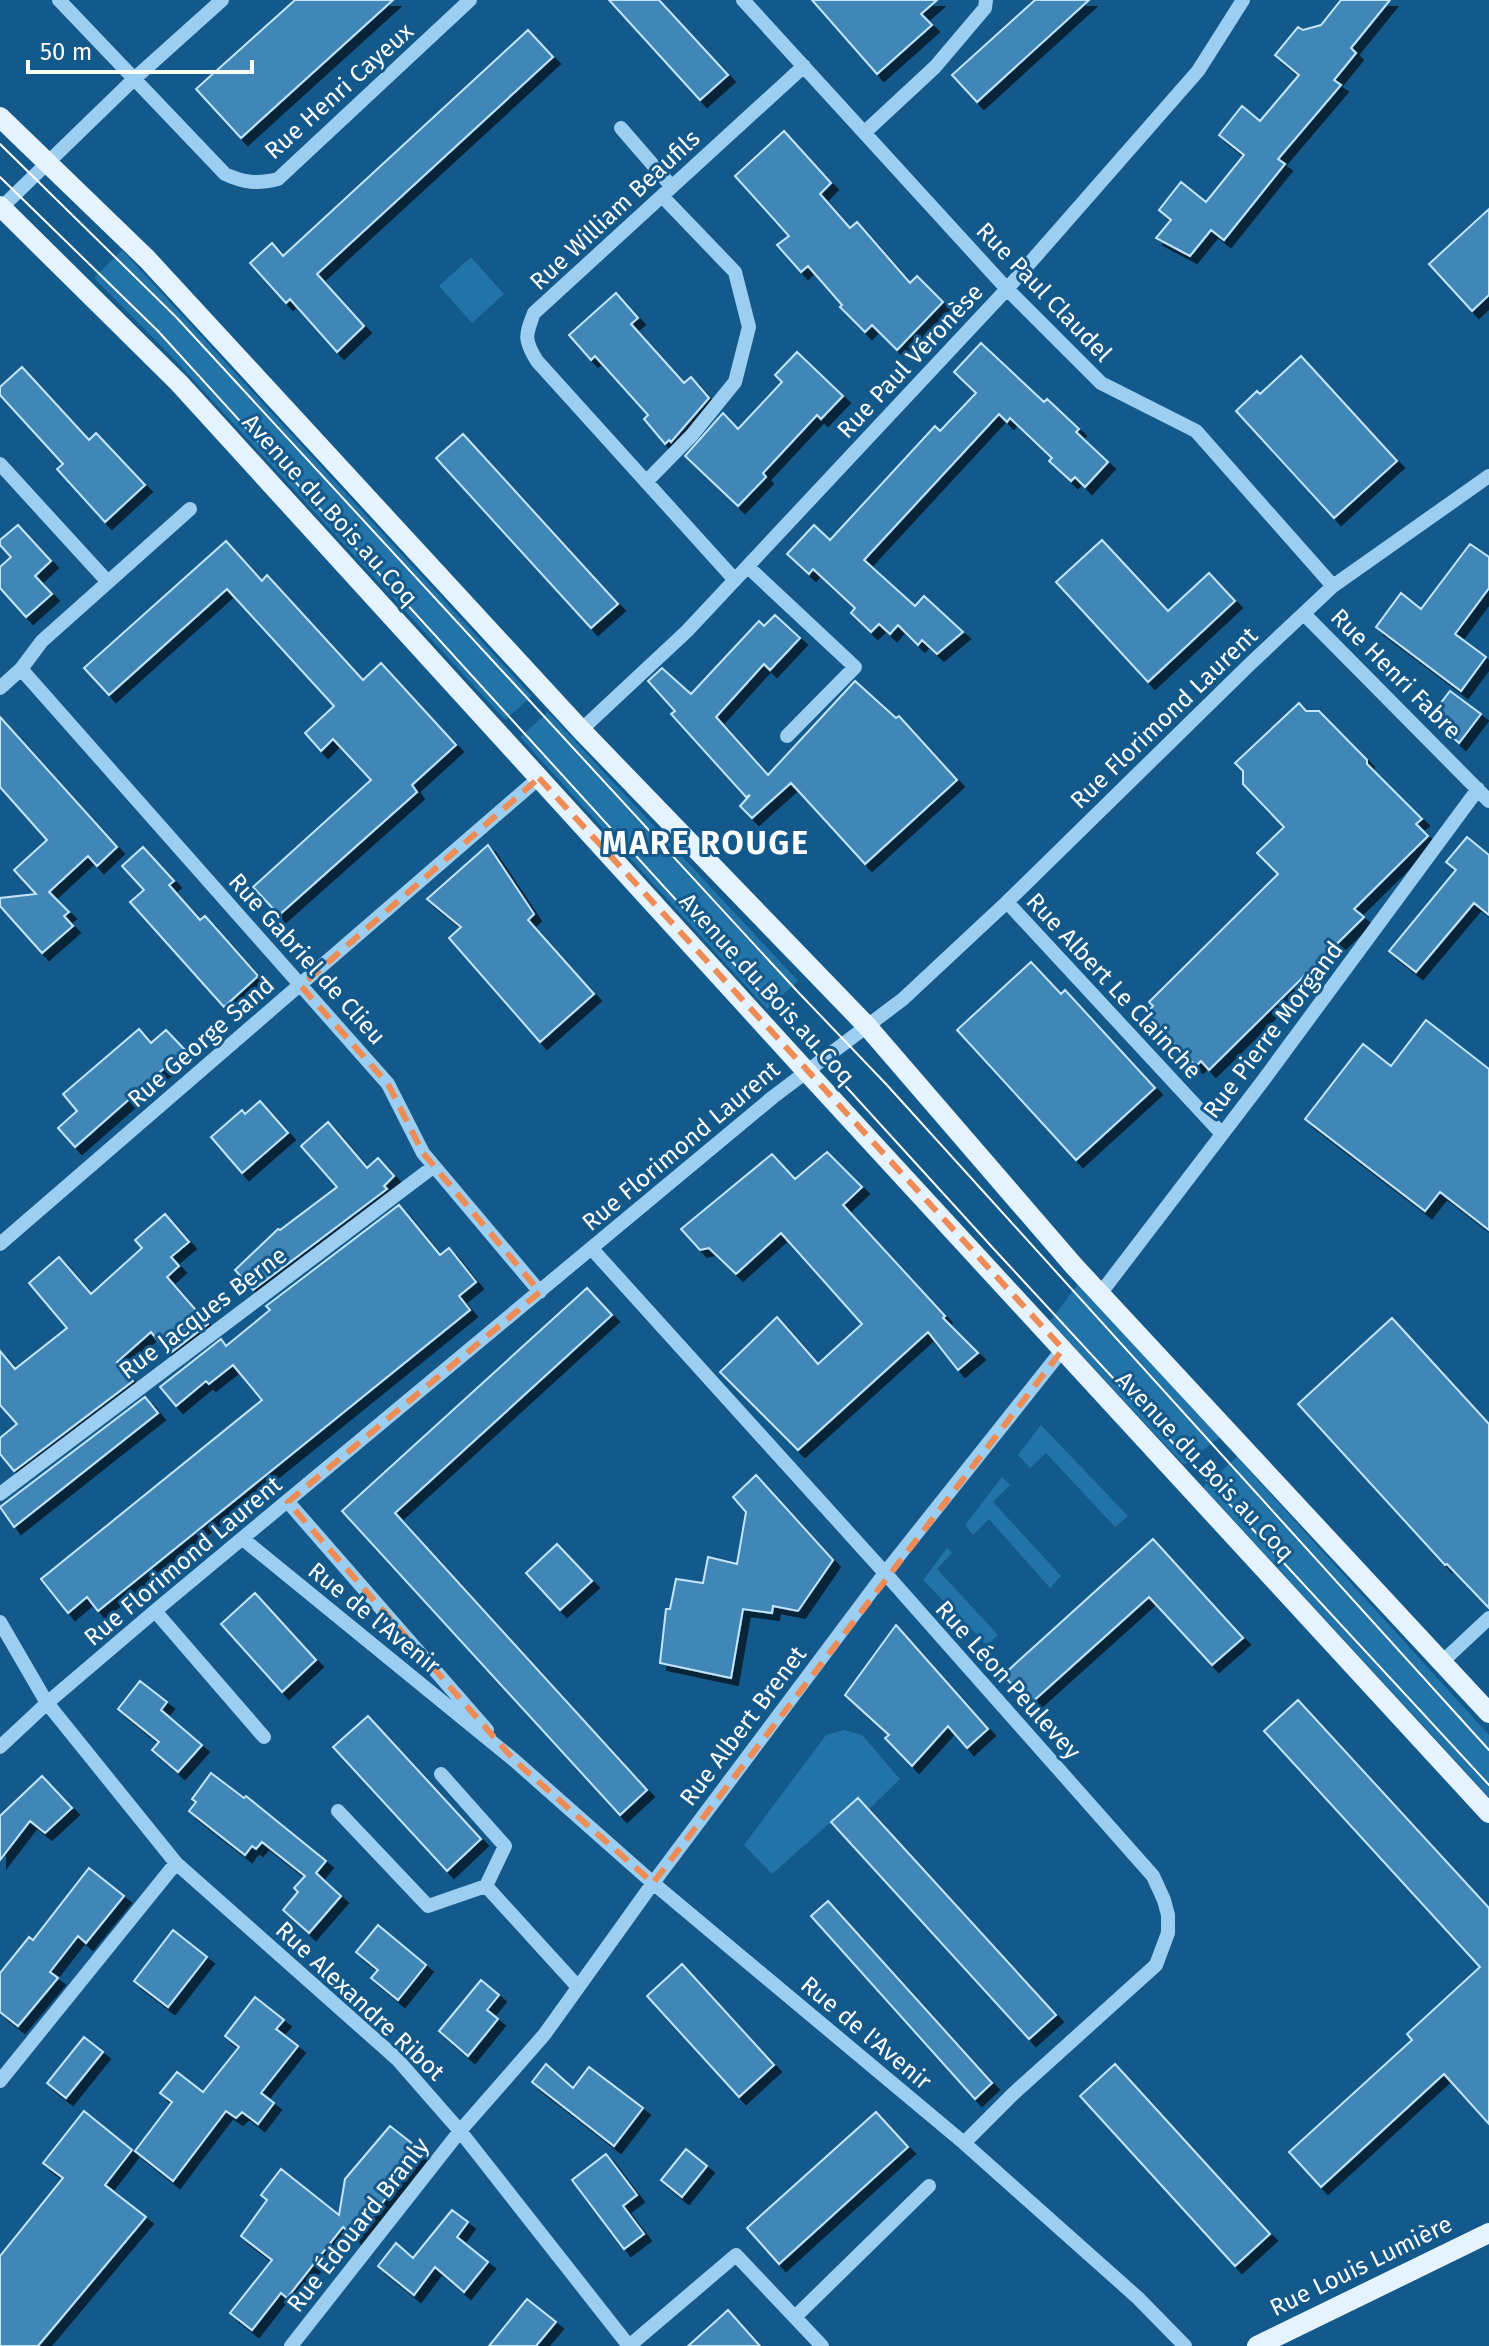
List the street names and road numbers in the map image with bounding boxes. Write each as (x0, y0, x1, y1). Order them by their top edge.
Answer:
street label: Rue Henri Cayeux (259, 17, 419, 165)
street label: Rue William Beaufils (524, 124, 706, 296)
street label: Rue Paul Claudel (971, 217, 1117, 367)
street label: Rue Paul Véronèse (831, 278, 989, 444)
street label: Avenue du Bois au Coq (237, 408, 423, 612)
street label: Rue Henri Fabre (1325, 603, 1467, 745)
street label: Rue Florimond Laurent (1065, 621, 1263, 815)
street label: Rue Gabriel de Clieu (223, 868, 391, 1050)
street label: Avenue du Bois au Coq (674, 887, 860, 1091)
street label: Rue Albert Le Clainche (1021, 887, 1207, 1085)
street label: Rue Pierre Morgand (1197, 936, 1349, 1124)
street label: Rue George Sand (122, 971, 280, 1113)
street label: Rue Florimond Laurent (577, 1055, 786, 1237)
street label: Rue Jacques Berne (114, 1241, 292, 1385)
street label: Avenue du Bois au Coq (1110, 1366, 1300, 1566)
street label: Rue Florimond Laurent (79, 1470, 288, 1652)
street label: Rue de l'Avenir (302, 1556, 446, 1680)
street label: Rue Léon Peulevey (930, 1595, 1087, 1765)
street label: Rue Albert Brenet (674, 1640, 812, 1811)
street label: Rue Alexandre Ribot (270, 1916, 450, 2087)
street label: Rue de l'Avenir (795, 1970, 937, 2096)
street label: Rue Édouard Branly (280, 2131, 435, 2318)
street label: Rue Louis Lumière (1265, 2210, 1457, 2322)

